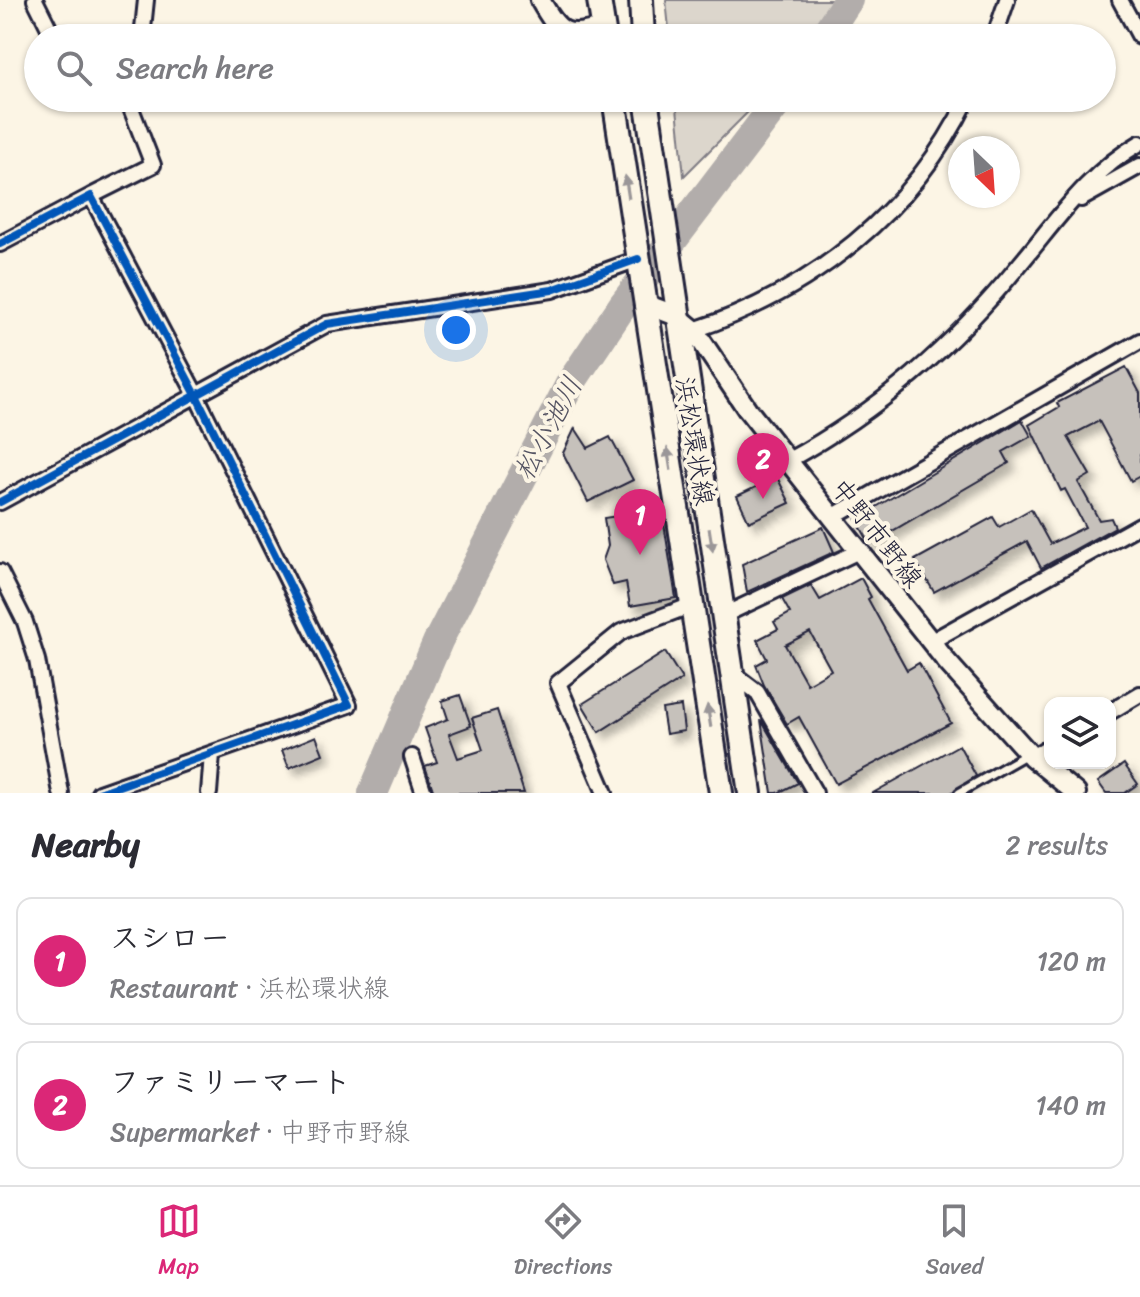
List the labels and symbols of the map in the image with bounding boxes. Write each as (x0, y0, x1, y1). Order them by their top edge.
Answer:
north arrow (948, 136, 1020, 208)
one-way arrow (620, 174, 633, 199)
your location (436, 310, 476, 350)
water label: 松小池川 (500, 367, 596, 489)
street label: 浜松環状線 (662, 373, 728, 509)
pin: 2 (737, 433, 789, 499)
one-way arrow (662, 446, 675, 471)
street label: 中野市野線 (819, 468, 935, 598)
pin: 1 (614, 489, 666, 555)
one-way arrow (705, 528, 718, 553)
one-way arrow (702, 703, 715, 728)

